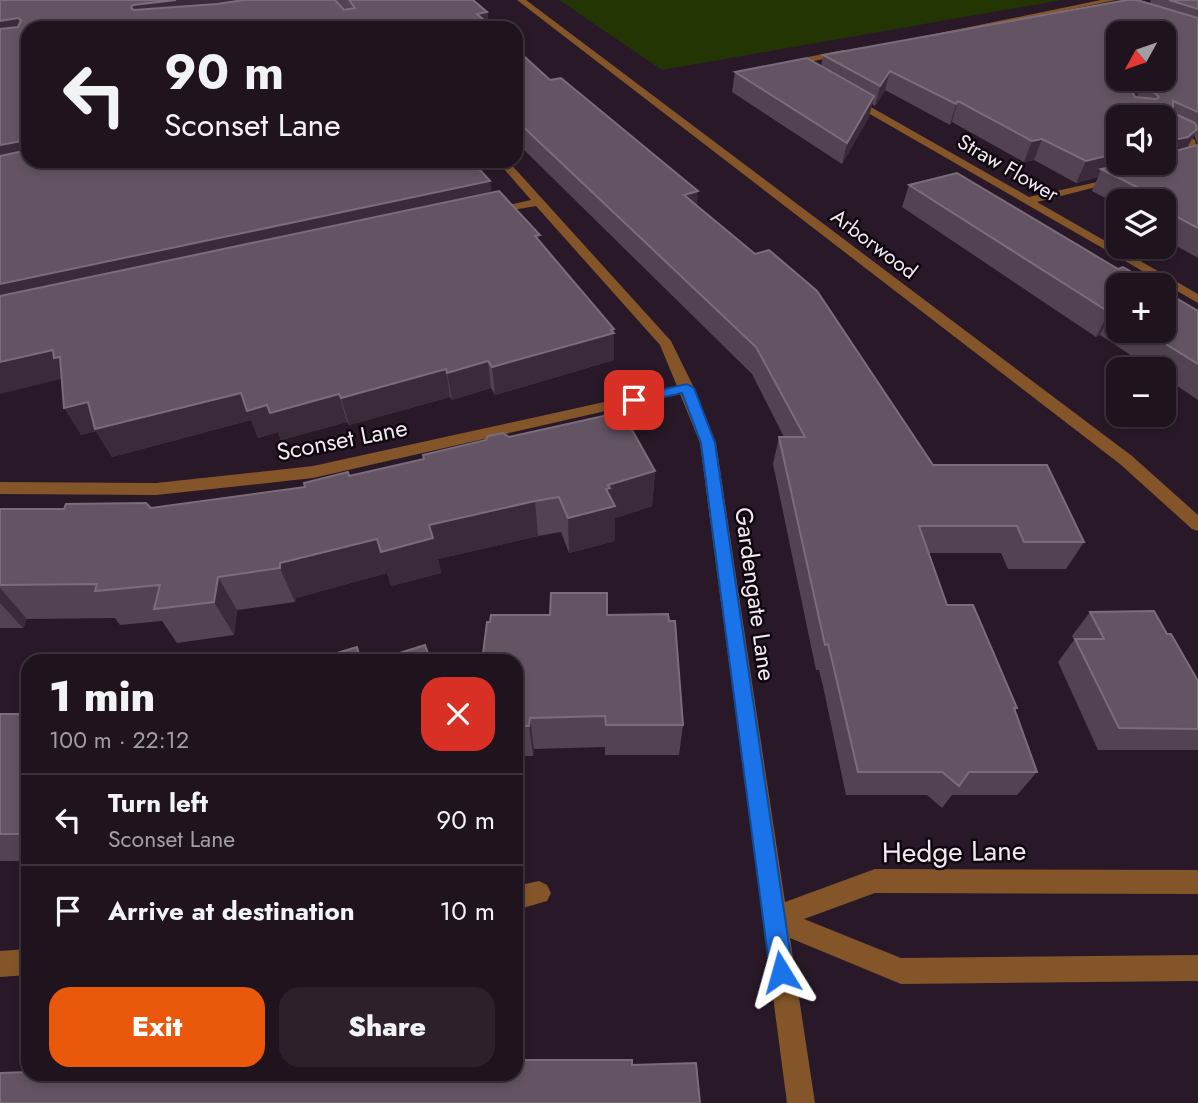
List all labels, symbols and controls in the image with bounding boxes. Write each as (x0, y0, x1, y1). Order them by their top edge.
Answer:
north arrow (1106, 21, 1176, 91)
map controls (1106, 21, 1176, 427)
text: 90 m (164, 37, 284, 107)
icon: left (49, 49, 140, 140)
text: Sconset Lane (164, 102, 341, 148)
button: sound (1106, 105, 1176, 175)
street label: Straw Flower (952, 127, 1065, 210)
button: layers (1106, 189, 1176, 259)
street label: Arborwood (825, 202, 923, 286)
button: + (1106, 273, 1176, 343)
button: − (1106, 357, 1176, 427)
pin (604, 370, 664, 430)
icon: arrive (615, 381, 653, 419)
street label: Sconset Lane (273, 410, 410, 469)
street label: Gardengate Lane (726, 505, 785, 683)
text: 1 min (49, 666, 155, 727)
button: close (421, 677, 495, 751)
text: 100 m · 22:12 (49, 723, 189, 757)
text: Turn left (108, 784, 208, 822)
icon: left (49, 801, 87, 839)
text: 90 m (436, 801, 495, 839)
text: Sconset Lane (108, 822, 235, 856)
street label: Hedge Lane (881, 830, 1027, 873)
icon: arrive (49, 892, 87, 930)
text: Arrive at destination (108, 892, 355, 930)
text: 10 m (440, 892, 495, 930)
position arrow (744, 935, 818, 1009)
button: Exit (49, 987, 265, 1067)
button: Share (279, 987, 495, 1067)

